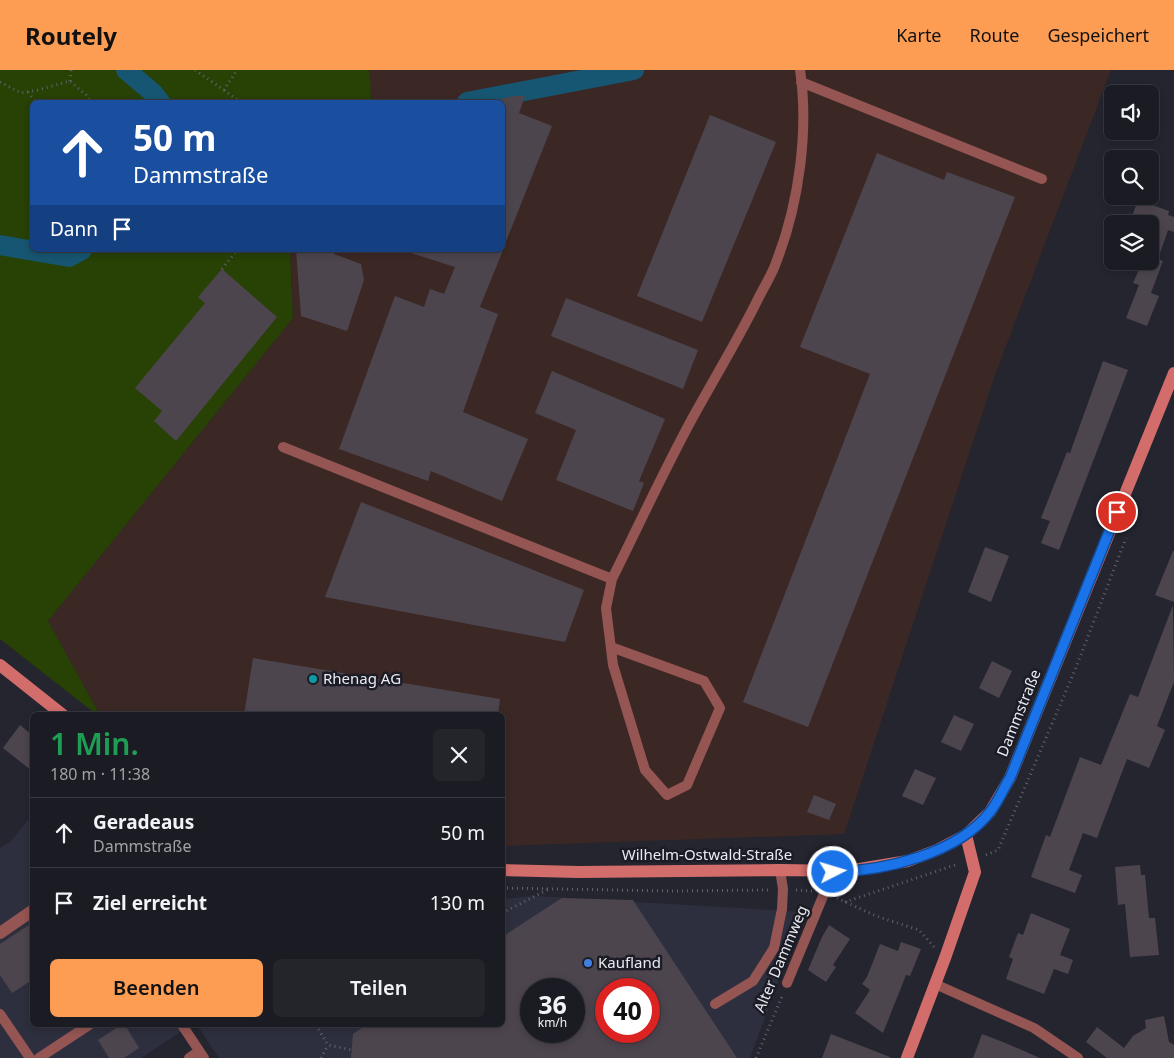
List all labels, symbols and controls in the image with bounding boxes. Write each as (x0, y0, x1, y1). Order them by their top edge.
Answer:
text: Routely (25, 19, 117, 52)
text: Karte (896, 23, 942, 47)
text: Route (970, 23, 1019, 47)
text: Gespeichert (1047, 23, 1149, 47)
map controls (1104, 85, 1159, 270)
button: sound (1104, 85, 1159, 140)
text: 50 m (133, 114, 216, 161)
icon: ahead (50, 120, 115, 185)
button: search (1104, 150, 1159, 205)
text: Dammstraße (133, 159, 268, 189)
icon: arrive (108, 215, 136, 243)
button: layers (1104, 215, 1159, 270)
text: Dann (50, 216, 98, 242)
pin (1096, 491, 1138, 533)
icon: arrive (1103, 498, 1131, 526)
street label: Dammstraße (992, 666, 1045, 759)
place label: Rhenag AG (323, 668, 401, 688)
marker: Rhenag AG (307, 673, 319, 685)
text: 1 Min. (50, 723, 139, 764)
button: close (433, 729, 485, 781)
text: 180 m · 11:38 (50, 763, 150, 785)
text: Geradeaus (93, 809, 194, 835)
icon: ahead (50, 819, 78, 847)
text: 50 m (441, 820, 485, 846)
text: Dammstraße (93, 835, 191, 857)
street label: Wilhelm-Ostwald-Straße (622, 844, 792, 864)
position arrow (806, 845, 858, 897)
icon: arrive (50, 889, 78, 917)
text: Ziel erreicht (93, 890, 207, 916)
text: 130 m (430, 890, 485, 916)
street label: Alter Dammweg (749, 902, 812, 1015)
place label: Kaufland (598, 952, 661, 972)
marker: Kaufland (582, 957, 594, 969)
button: Beenden (50, 959, 263, 1017)
button: Teilen (273, 959, 485, 1017)
speed limit sign: 40 (595, 978, 660, 1043)
text: 36 (538, 987, 567, 1021)
text: km/h (538, 1014, 567, 1031)

